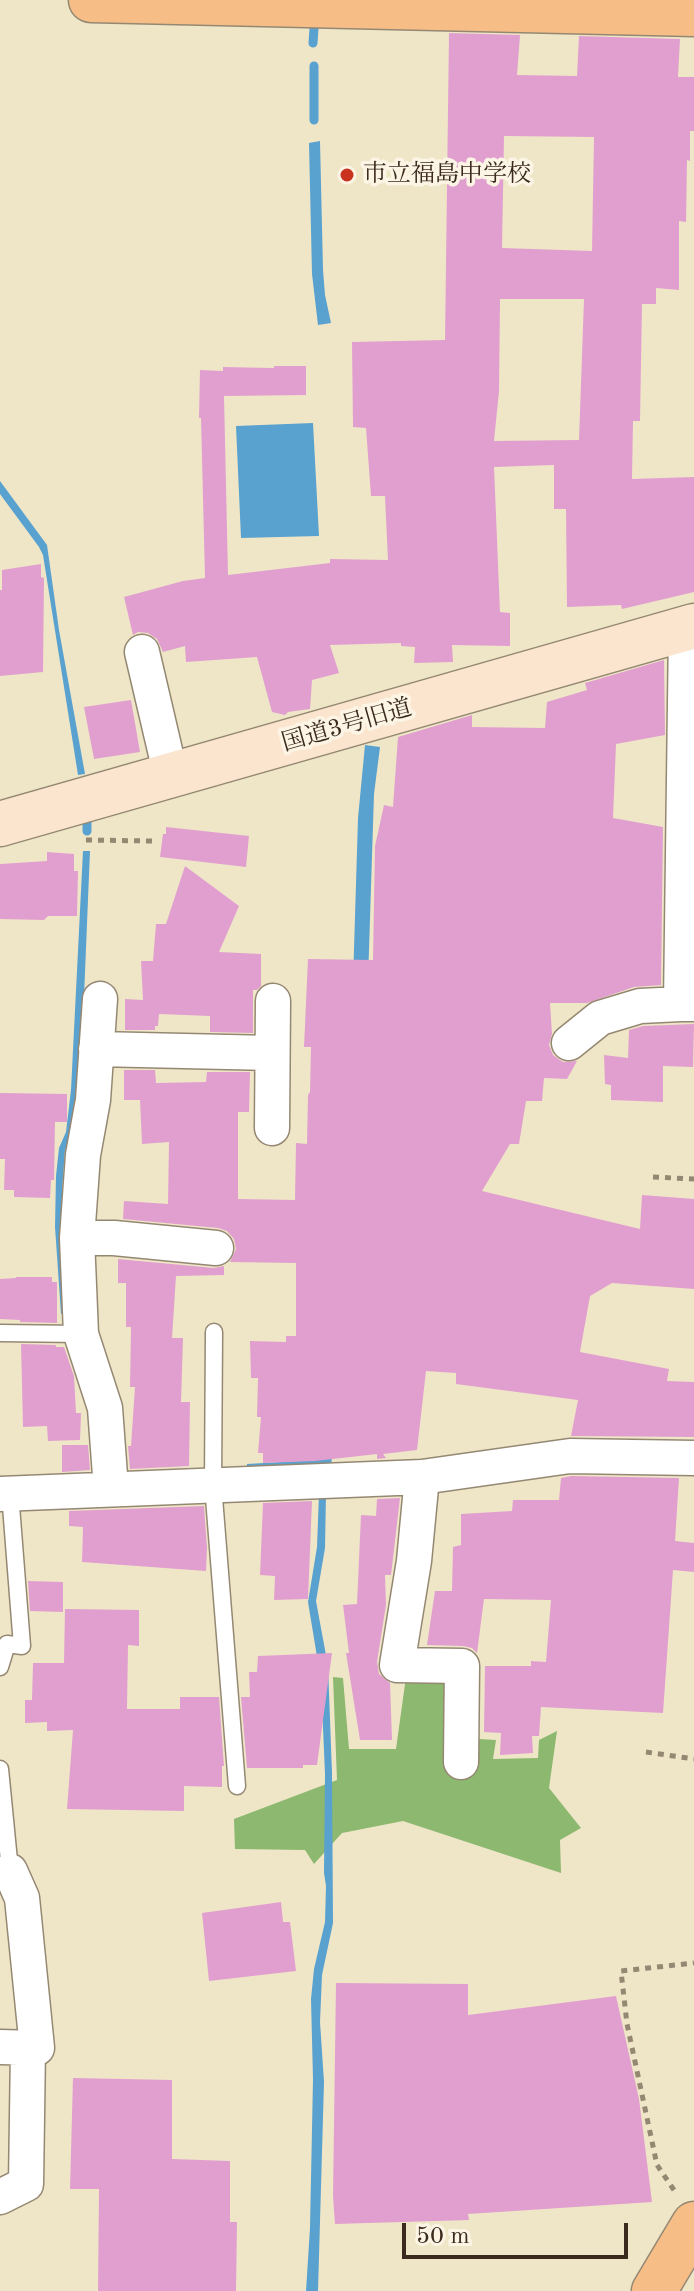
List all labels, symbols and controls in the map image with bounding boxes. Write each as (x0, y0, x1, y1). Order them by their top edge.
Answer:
place label: 市立福島中学校 (363, 161, 531, 189)
marker: 市立福島中学校 (338, 166, 356, 184)
street label: 国道3号旧道 (279, 694, 415, 758)
scale bar (406, 2207, 632, 2257)
text: 50 m (416, 2225, 470, 2249)

